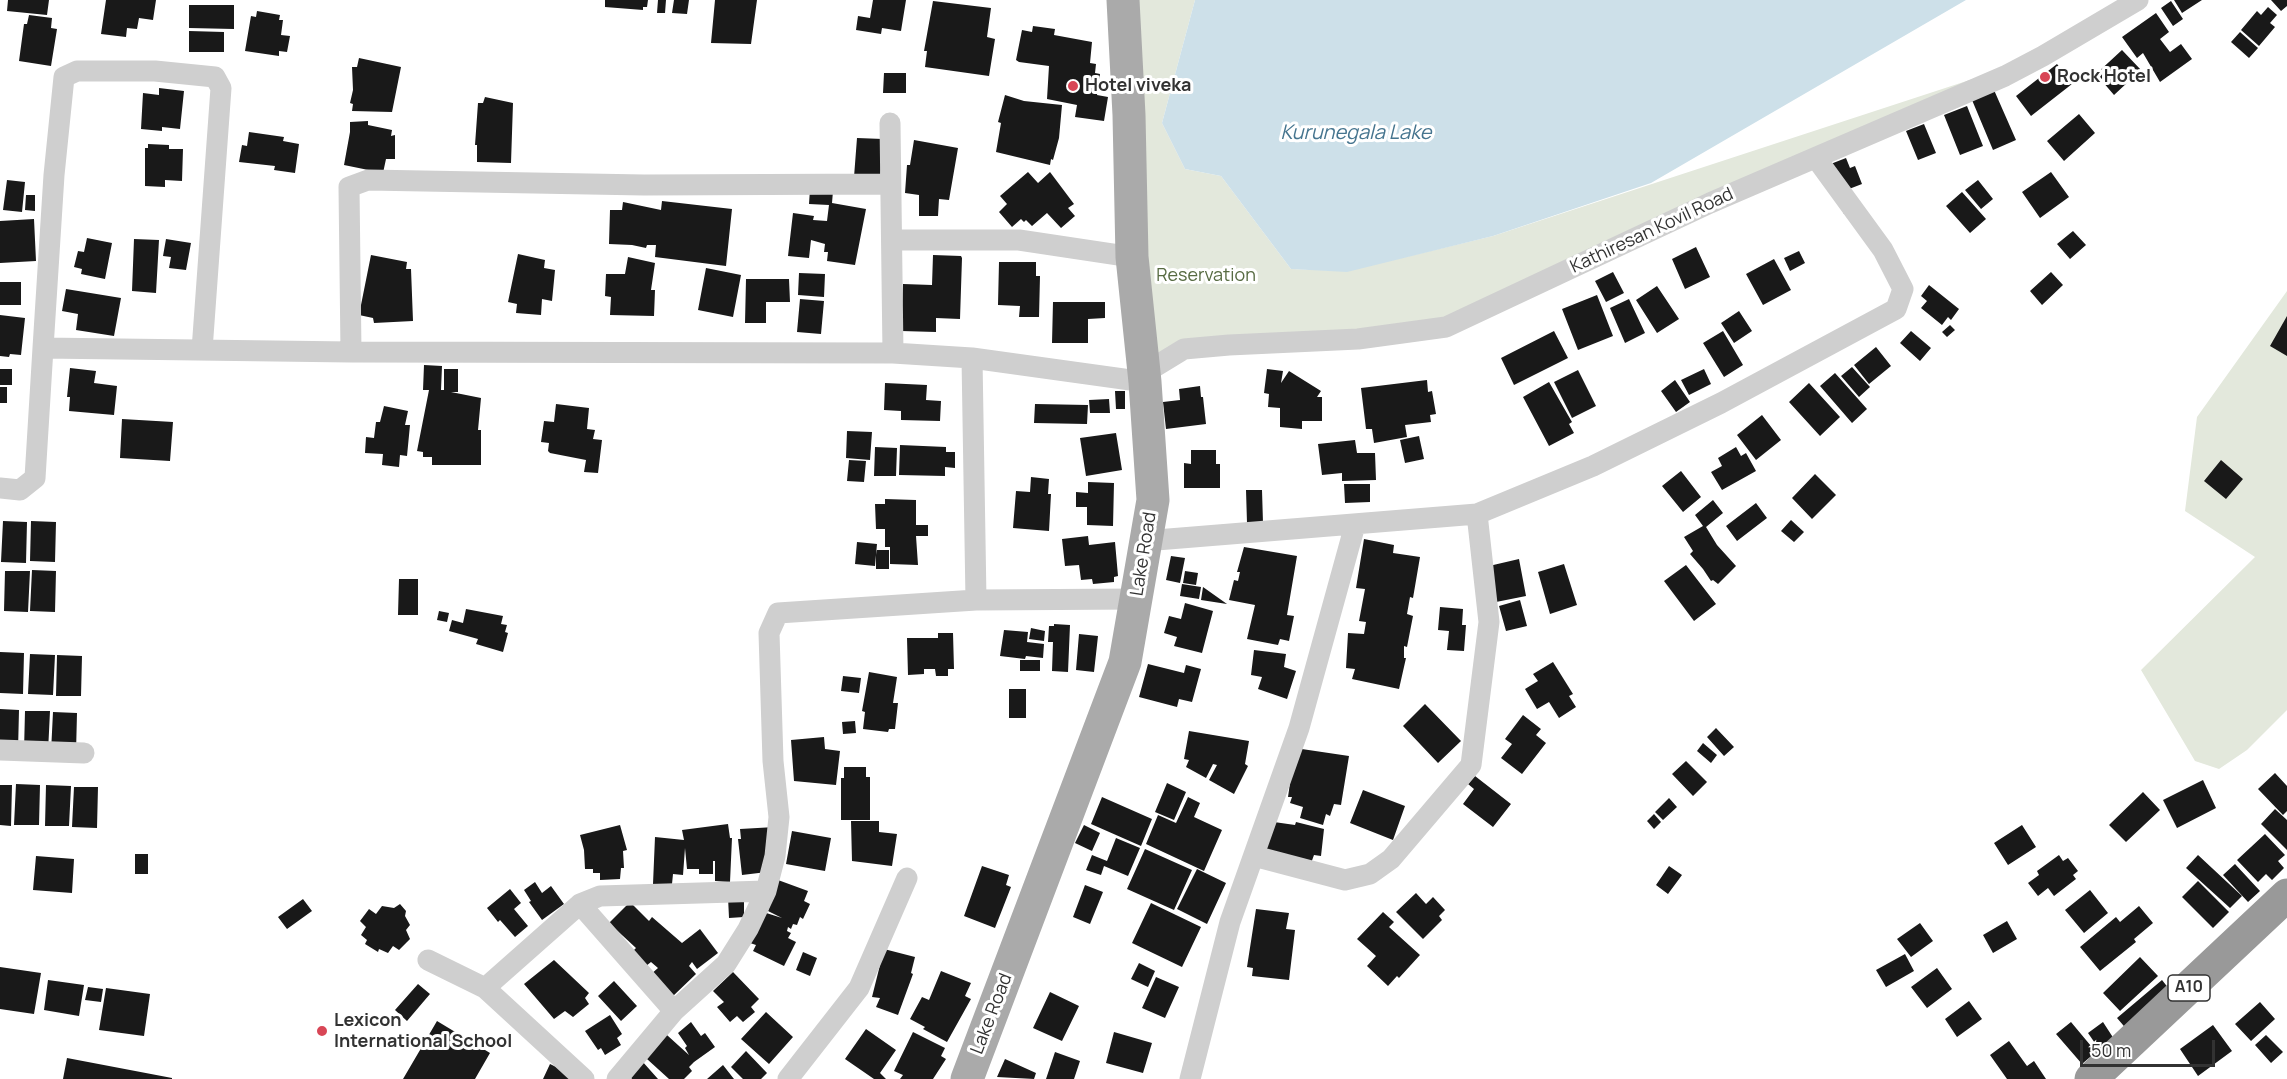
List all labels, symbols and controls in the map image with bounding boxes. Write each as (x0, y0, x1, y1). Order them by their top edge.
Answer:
place label: Rock Hotel (2057, 66, 2151, 88)
marker: Rock Hotel (2038, 70, 2052, 84)
place label: Hotel viveka (1085, 75, 1191, 97)
marker: Hotel viveka (1066, 79, 1080, 93)
water label: Kurunegala Lake (1280, 121, 1432, 145)
street label: Kathiresan Kovil Road (1567, 184, 1737, 278)
park label: Reservation (1156, 265, 1256, 287)
street label: Lake Road (1127, 510, 1161, 598)
street label: Lake Road (967, 971, 1017, 1057)
road number: A10 (2168, 975, 2210, 1001)
place label: Lexicon International School (334, 1010, 512, 1052)
marker: Lexicon International School (315, 1024, 329, 1038)
scale bar (2083, 1028, 2218, 1066)
text: 50 m (2091, 1038, 2131, 1062)

